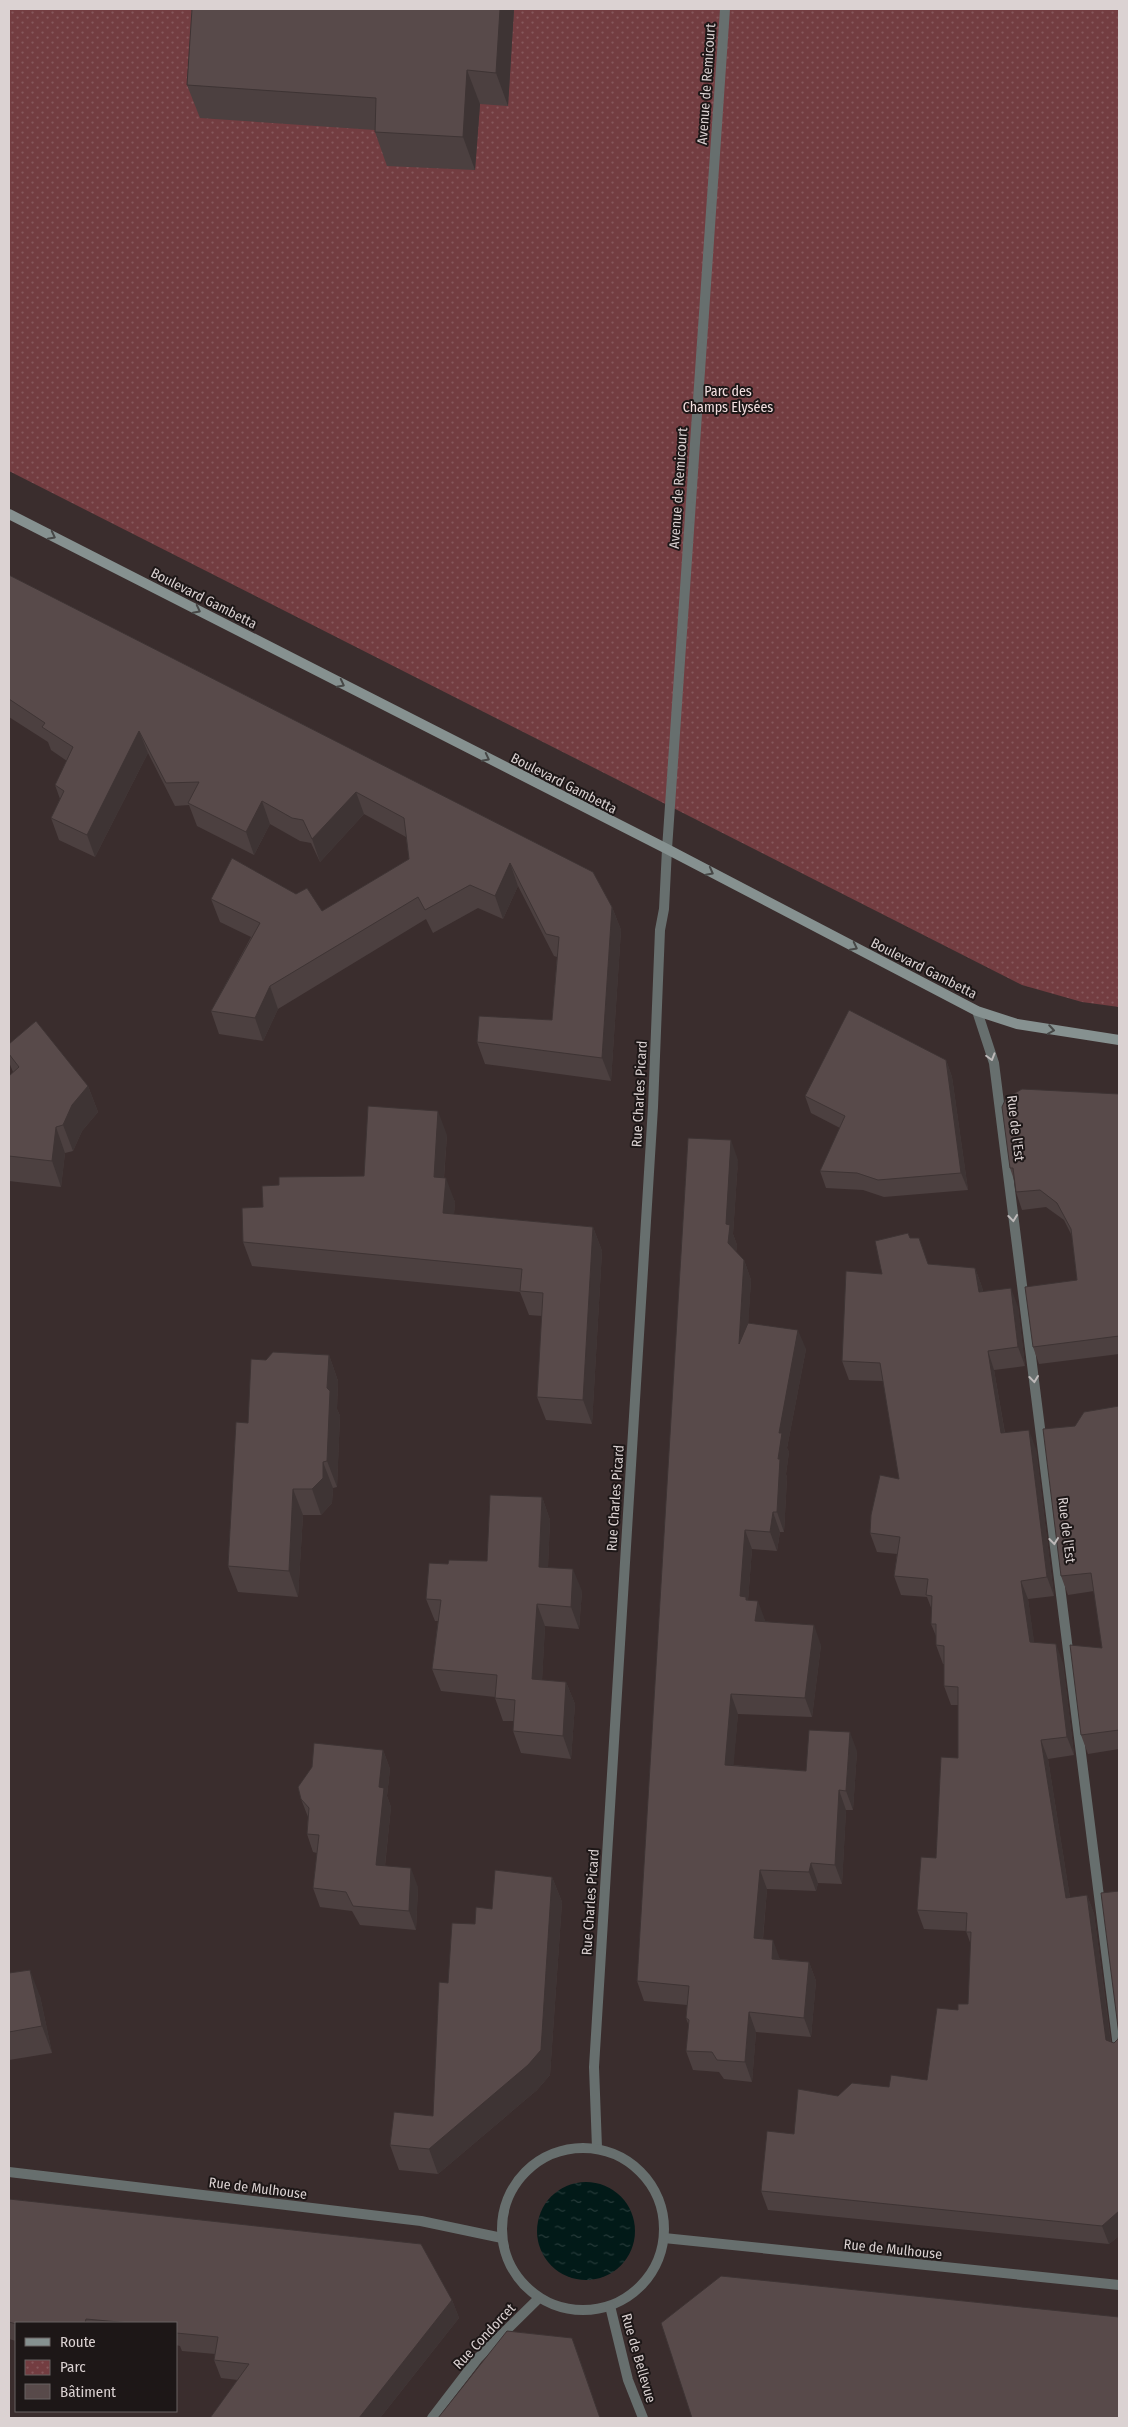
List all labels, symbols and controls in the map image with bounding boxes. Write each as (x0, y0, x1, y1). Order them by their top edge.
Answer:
street label: Avenue de Remicourt (694, 22, 719, 145)
park label: Parc des Champs Elysées (683, 383, 773, 416)
street label: Avenue de Remicourt (666, 426, 691, 549)
one-way arrow (47, 530, 56, 540)
street label: Boulevard Gambetta (148, 564, 260, 633)
one-way arrow (192, 604, 201, 614)
one-way arrow (336, 678, 345, 688)
street label: Boulevard Gambetta (508, 749, 620, 818)
one-way arrow (481, 752, 490, 762)
one-way arrow (705, 866, 714, 876)
street label: Boulevard Gambetta (868, 934, 980, 1003)
one-way arrow (849, 941, 858, 951)
one-way arrow (1047, 1024, 1055, 1034)
street label: Rue Charles Picard (628, 1040, 651, 1148)
one-way arrow (986, 1053, 996, 1061)
street label: Rue de l'Est (1003, 1094, 1028, 1162)
one-way arrow (1007, 1214, 1018, 1222)
one-way arrow (1028, 1375, 1038, 1384)
street label: Rue Charles Picard (603, 1444, 628, 1552)
street label: Rue de l'Est (1054, 1496, 1079, 1564)
one-way arrow (1048, 1537, 1059, 1545)
street label: Rue Charles Picard (578, 1848, 603, 1956)
street label: Rue de Mulhouse (208, 2174, 308, 2203)
street label: Rue de Mulhouse (843, 2236, 943, 2263)
street label: Rue Condorcet (450, 2300, 519, 2373)
street label: Rue de Bellevue (618, 2312, 659, 2405)
legend (15, 2322, 178, 2412)
text: Route (60, 2333, 96, 2351)
text: Parc (60, 2358, 86, 2376)
text: Bâtiment (60, 2383, 116, 2401)

